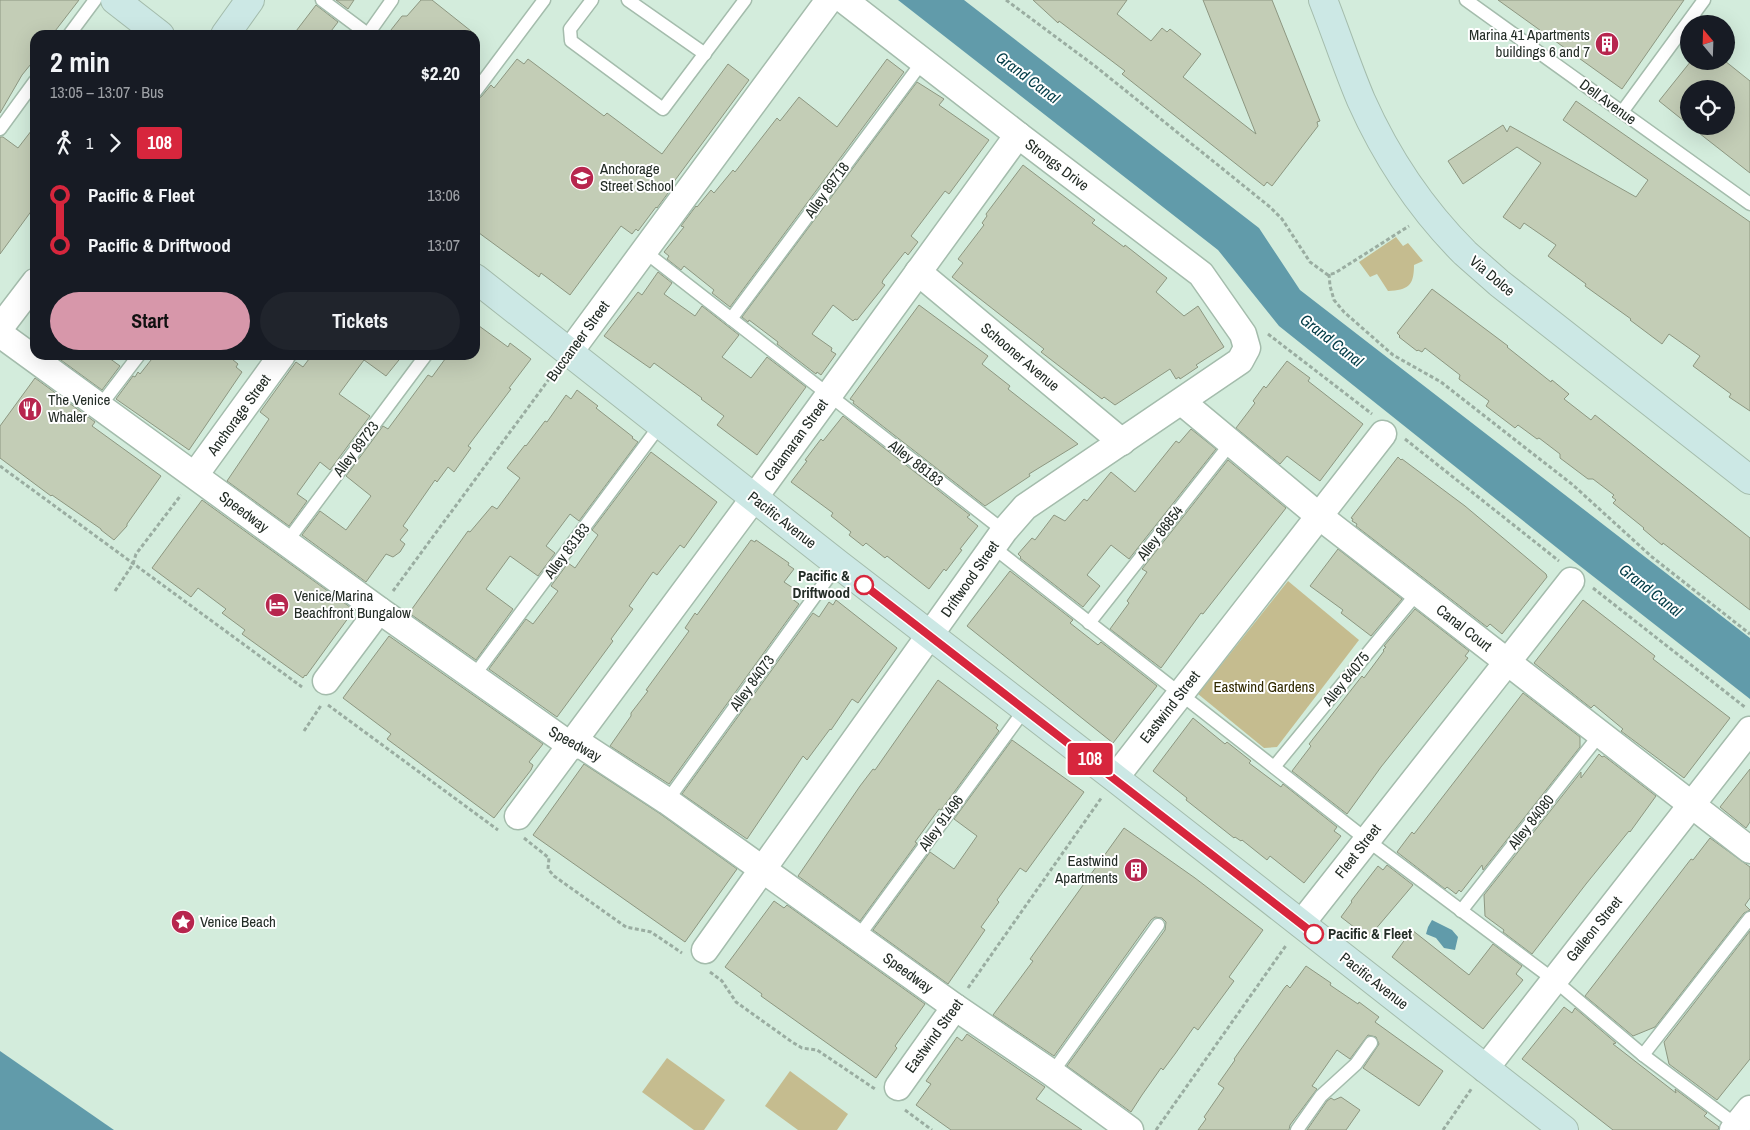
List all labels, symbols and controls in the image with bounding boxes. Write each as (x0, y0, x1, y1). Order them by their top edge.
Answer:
north arrow (1680, 15, 1735, 70)
map controls (1680, 15, 1735, 135)
place label: Marina 41 Apartments buildings 6 and 7 (1469, 24, 1590, 62)
building icon: Marina 41 Apartments buildings 6 and 7 (1594, 31, 1620, 57)
text: 2 min (50, 43, 110, 81)
water label: Grand Canal (992, 46, 1065, 109)
text: $2.20 (421, 60, 460, 86)
street label: Dell Avenue (1576, 74, 1641, 129)
button: locate (1680, 80, 1735, 135)
text: 13:05 – 13:07 · Bus (50, 81, 164, 103)
icon: walk (50, 129, 78, 157)
icon: forward (101, 129, 129, 157)
text: 108 (147, 130, 172, 155)
text: 1 (86, 132, 93, 154)
street label: Strongs Drive (1021, 134, 1094, 196)
street label: Alley 89718 (799, 157, 854, 223)
place label: Anchorage Street School (599, 158, 674, 196)
school or university icon: Anchorage Street School (569, 165, 595, 191)
text: Pacific & Fleet (88, 182, 195, 208)
text: 13:06 (427, 184, 460, 206)
text: Pacific & Driftwood (88, 232, 231, 258)
text: 13:07 (427, 234, 460, 256)
street label: Via Dolce (1465, 250, 1520, 301)
button: Start (50, 292, 250, 350)
button: Tickets (260, 292, 460, 350)
street label: Buccaneer Street (541, 296, 614, 385)
water label: Grand Canal (1296, 308, 1369, 372)
street label: Schooner Avenue (976, 317, 1064, 396)
street label: Anchorage Street (201, 369, 276, 460)
place label: The Venice Whaler (48, 389, 110, 427)
street label: Catamaran Street (759, 394, 833, 485)
restaurant icon: The Venice Whaler (17, 396, 43, 422)
street label: Alley 89723 (327, 417, 383, 481)
street label: Alley 88183 (884, 434, 948, 491)
street label: Speedway (215, 486, 274, 538)
street label: Pacific Avenue (744, 486, 821, 553)
street label: Alley 86854 (1131, 501, 1188, 565)
street label: Alley 83183 (538, 519, 594, 583)
street label: Driftwood Street (935, 536, 1004, 621)
water label: Grand Canal (1615, 558, 1688, 622)
place label: Pacific & Driftwood (793, 565, 850, 603)
marker: Pacific & Driftwood (854, 575, 874, 595)
place label: Venice/Marina Beachfront Bungalow (294, 585, 411, 623)
hotel icon: Venice/Marina Beachfront Bungalow (264, 592, 290, 618)
street label: Canal Court (1432, 599, 1497, 656)
street label: Alley 84075 (1317, 647, 1374, 711)
street label: Alley 84073 (724, 650, 779, 716)
street label: Eastwind Street (1135, 666, 1205, 747)
park label: Eastwind Gardens (1213, 676, 1315, 697)
street label: Speedway (545, 720, 606, 767)
line badge: 108 (1061, 743, 1119, 775)
text: 108 (1078, 746, 1102, 771)
street label: Alley 91496 (913, 790, 968, 856)
street label: Alley 84080 (1502, 790, 1559, 854)
street label: Fleet Street (1330, 819, 1386, 882)
place label: Eastwind Apartments (1054, 850, 1118, 888)
building icon: Eastwind Apartments (1123, 857, 1149, 883)
street label: Galleon Street (1561, 891, 1627, 966)
place icon: Venice Beach (170, 909, 196, 935)
place label: Venice Beach (200, 911, 276, 932)
place label: Pacific & Fleet (1328, 923, 1412, 944)
marker: Pacific & Fleet (1304, 924, 1324, 944)
street label: Speedway (879, 947, 938, 998)
street label: Pacific Avenue (1336, 947, 1413, 1014)
street label: Eastwind Street (900, 994, 968, 1077)

